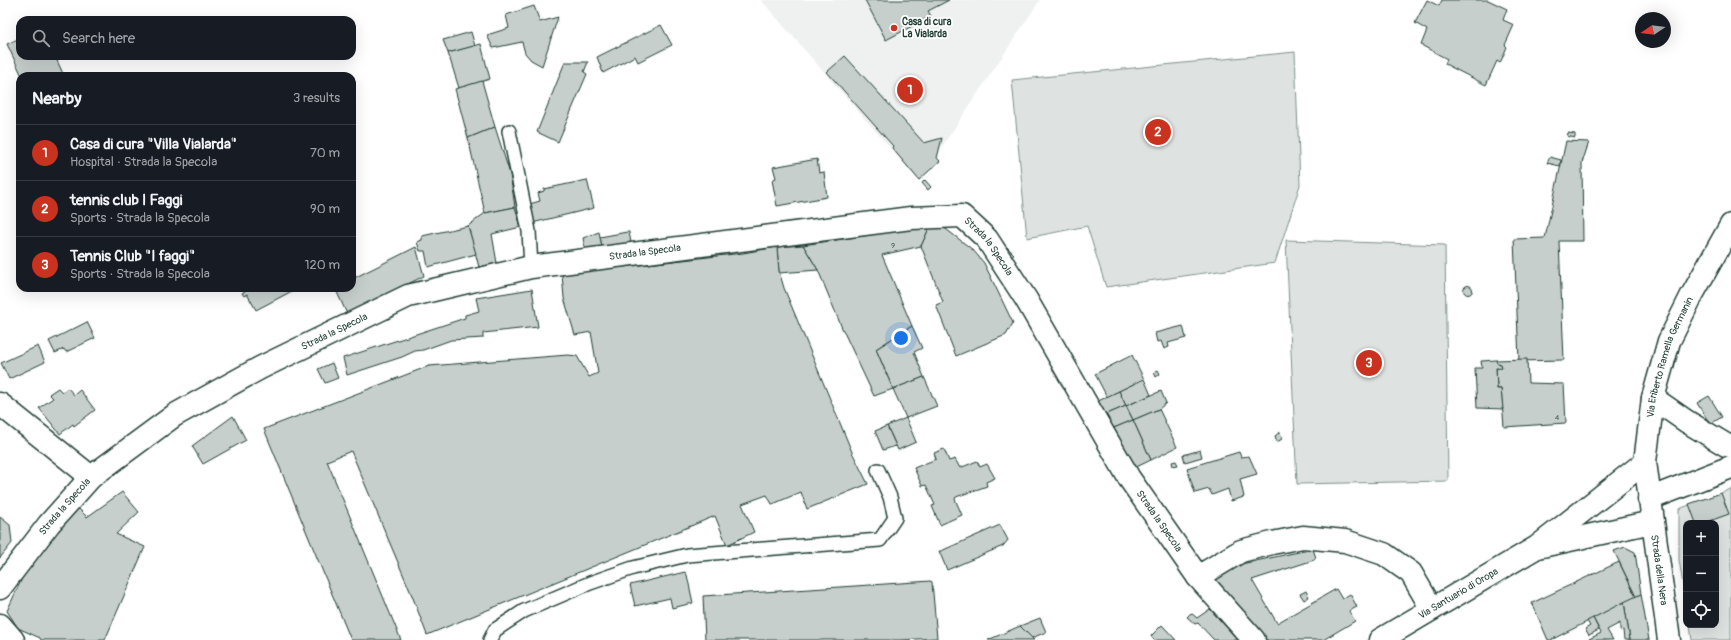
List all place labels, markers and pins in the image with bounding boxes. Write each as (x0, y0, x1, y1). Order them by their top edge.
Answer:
place label: Casa di cura La Vialarda (902, 16, 952, 40)
marker: Casa di cura La Vialarda (889, 23, 899, 33)
pin: 1 (897, 75, 923, 105)
pin: 2 (1145, 117, 1171, 147)
pin: 3 (1356, 348, 1382, 378)

